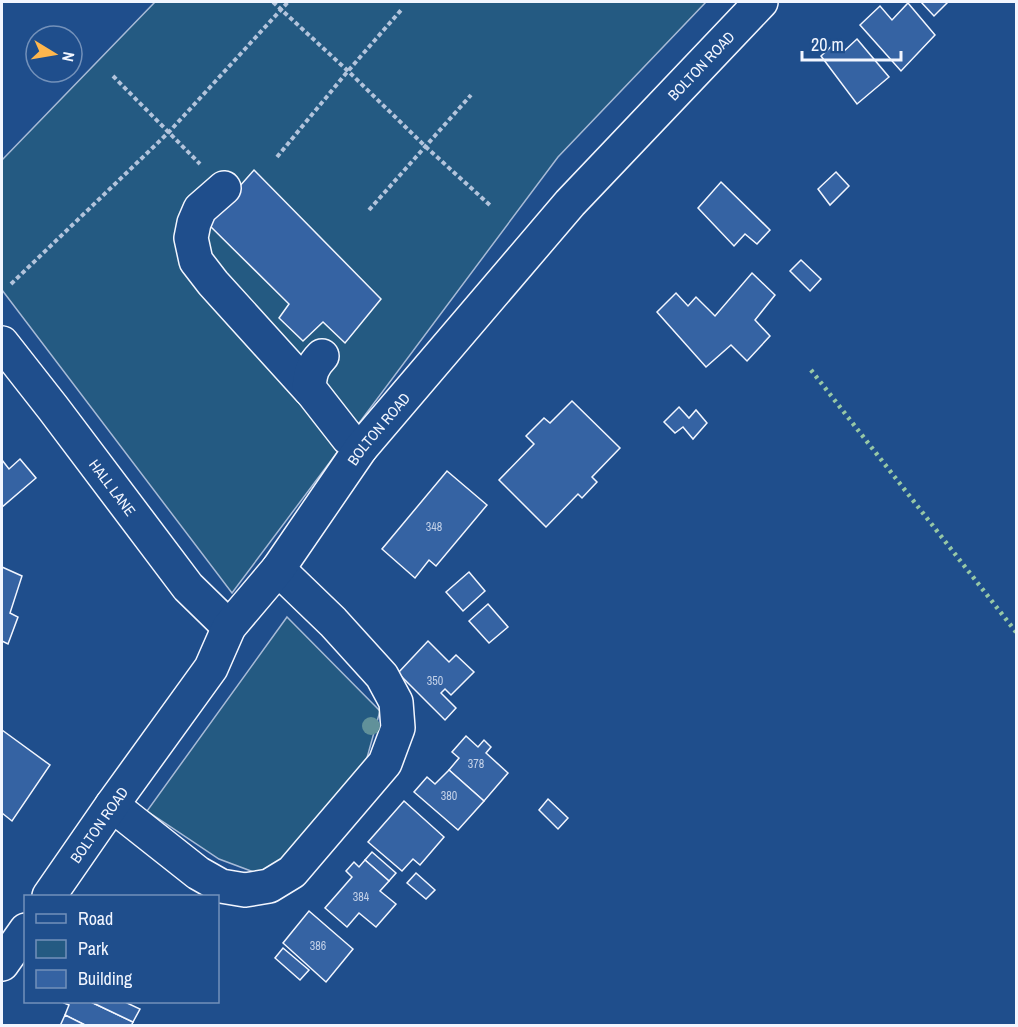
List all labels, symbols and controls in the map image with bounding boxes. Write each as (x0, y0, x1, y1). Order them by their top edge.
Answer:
north arrow (24, 24, 84, 84)
scale bar (802, 24, 901, 62)
street label: BOLTON ROAD (663, 26, 739, 105)
text: 20 m (811, 32, 844, 57)
text: N (57, 50, 80, 64)
street label: BOLTON ROAD (342, 388, 415, 469)
street label: HALL LANE (85, 455, 141, 520)
house number: 348 (426, 519, 442, 535)
house number: 350 (427, 673, 443, 689)
house number: 378 (468, 756, 484, 772)
street label: BOLTON ROAD (65, 782, 133, 867)
house number: 380 (441, 788, 457, 804)
house number: 384 (353, 889, 370, 905)
legend (24, 895, 219, 1003)
text: Road (78, 906, 113, 931)
text: Park (78, 936, 109, 961)
house number: 386 (310, 938, 326, 954)
text: Building (78, 966, 133, 991)

